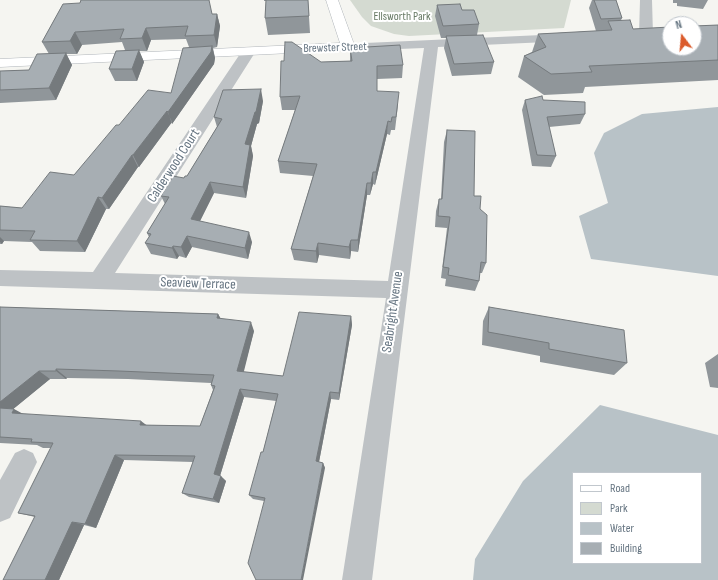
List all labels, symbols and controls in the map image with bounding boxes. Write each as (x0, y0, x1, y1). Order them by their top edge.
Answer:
park label: Ellsworth Park (373, 10, 431, 24)
north arrow (662, 16, 702, 56)
text: N (674, 18, 683, 32)
street label: Brewster Street (303, 40, 367, 56)
street label: Calderwood Court (144, 126, 204, 206)
street label: Seabright Avenue (379, 270, 407, 354)
street label: Seaview Terrace (160, 274, 236, 294)
legend (572, 472, 702, 564)
text: Road (610, 481, 630, 496)
text: Park (610, 501, 628, 516)
text: Water (610, 521, 634, 536)
text: Building (610, 541, 642, 556)

